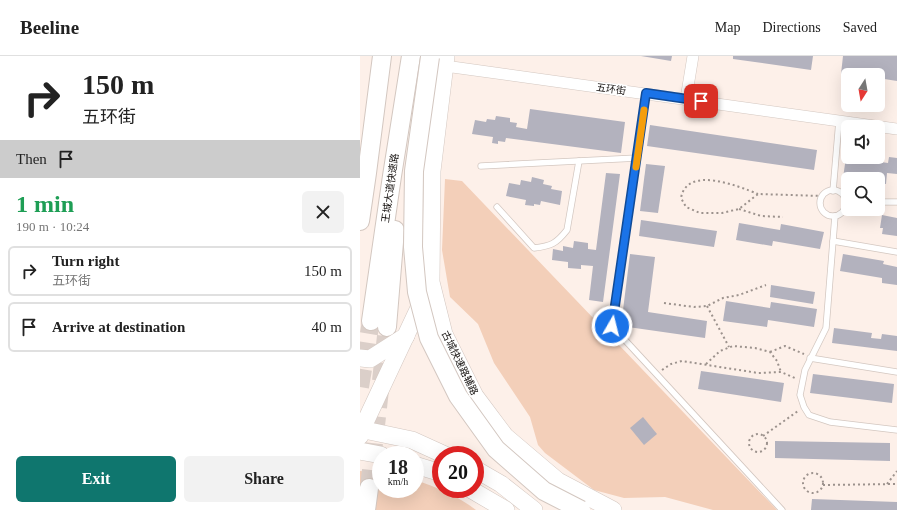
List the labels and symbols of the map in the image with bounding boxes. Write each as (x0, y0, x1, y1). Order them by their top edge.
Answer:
north arrow (841, 68, 885, 112)
street label: 五环街 (595, 81, 627, 97)
pin (684, 84, 718, 118)
street label: 王城大道快速路 (380, 153, 400, 223)
position arrow (591, 305, 633, 347)
street label: 古城快速路辅路 (440, 329, 480, 397)
speed limit sign: 20 (432, 446, 484, 498)

